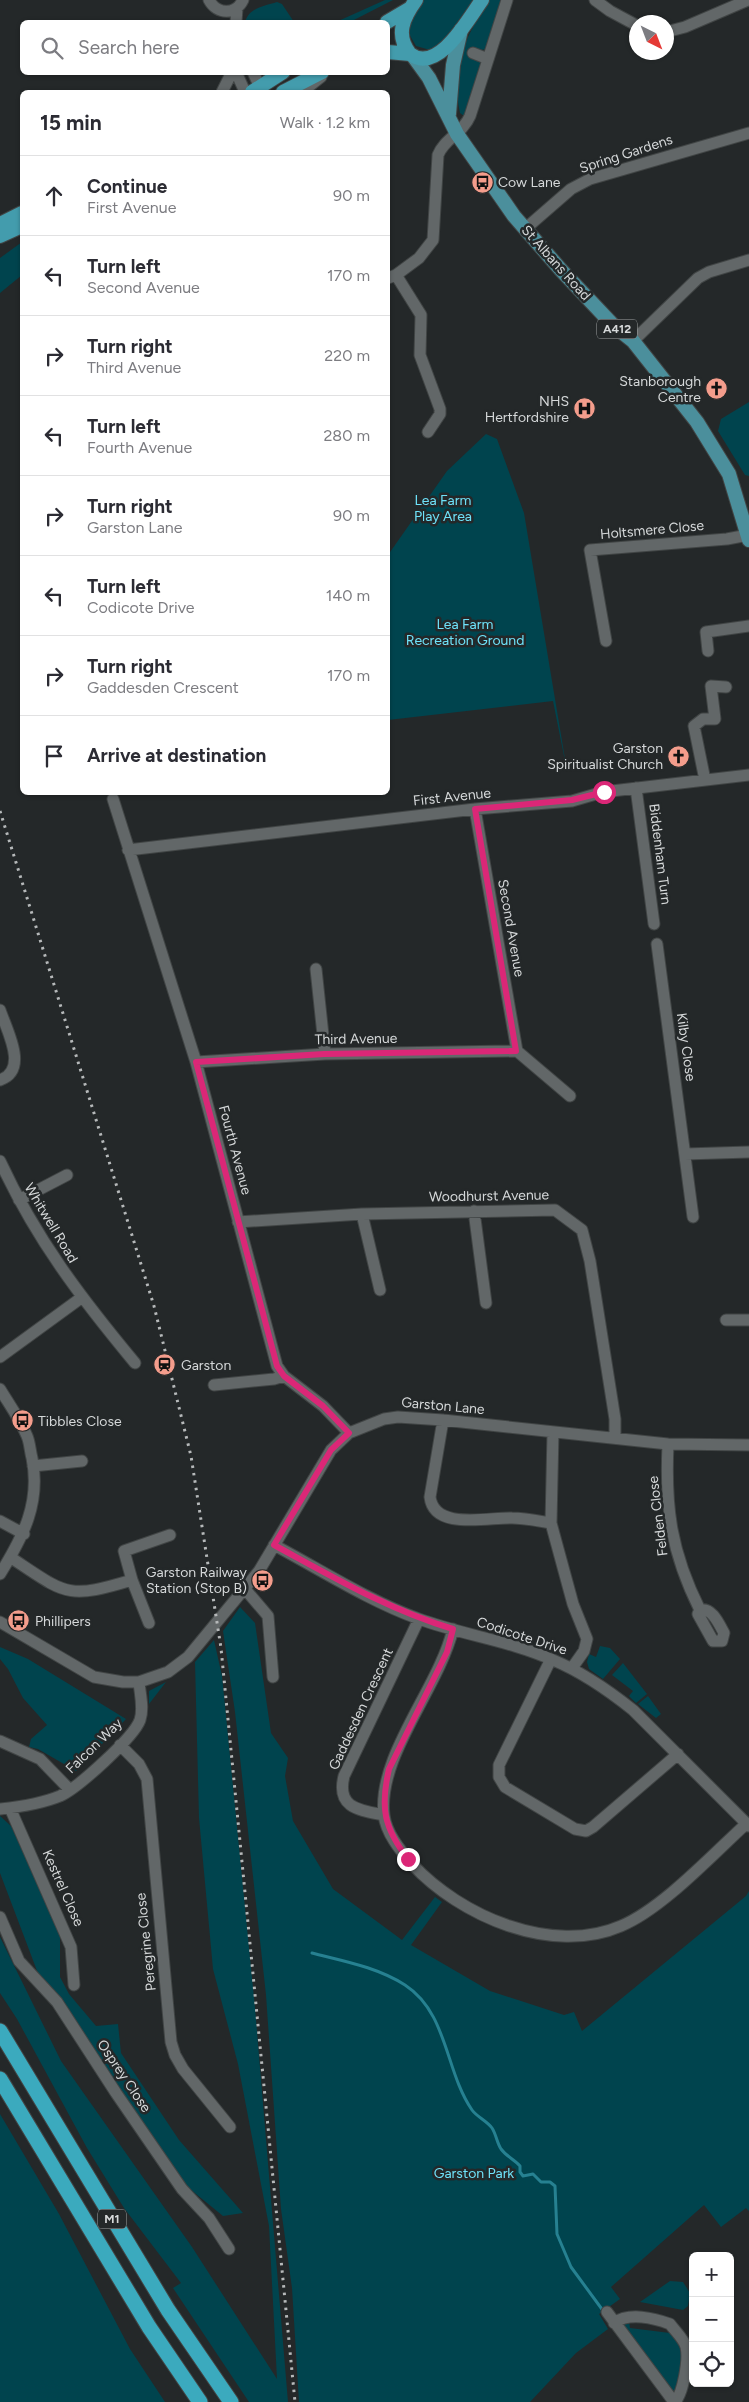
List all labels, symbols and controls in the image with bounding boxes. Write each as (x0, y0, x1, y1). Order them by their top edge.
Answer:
north arrow (629, 15, 674, 60)
search box (20, 20, 390, 75)
icon: search (38, 34, 66, 62)
text: Search here (78, 36, 180, 59)
text: 15 min (40, 110, 102, 135)
text: Walk · 1.2 km (280, 113, 370, 132)
street label: Spring Gardens (577, 131, 675, 177)
bus stop icon: Cow Lane (470, 170, 494, 194)
place label: Cow Lane (498, 174, 561, 191)
text: Continue (87, 175, 167, 198)
icon: ahead (40, 182, 68, 210)
text: 90 m (333, 186, 370, 205)
text: First Avenue (87, 198, 176, 217)
street label: St Albans Road (518, 222, 594, 304)
text: Turn left (87, 255, 161, 278)
icon: left (40, 262, 68, 290)
text: 170 m (327, 266, 370, 285)
text: Second Avenue (87, 278, 200, 297)
road number: A412 (597, 320, 637, 338)
text: Turn right (87, 335, 173, 358)
icon: right (40, 342, 68, 370)
text: 220 m (324, 346, 370, 365)
text: Third Avenue (87, 358, 181, 377)
place label: Stanborough Centre (619, 373, 701, 406)
church icon: Stanborough Centre (705, 377, 729, 401)
place label: NHS Hertfordshire (485, 393, 569, 426)
hospital icon: NHS Hertfordshire (573, 397, 597, 421)
text: Turn left (87, 415, 161, 438)
icon: left (40, 422, 68, 450)
text: 280 m (323, 426, 370, 445)
text: Fourth Avenue (87, 438, 192, 457)
park label: Lea Farm Play Area (414, 492, 472, 525)
text: Turn right (87, 495, 173, 518)
icon: right (40, 502, 68, 530)
text: 90 m (333, 506, 370, 525)
street label: Holtsmere Close (599, 517, 705, 543)
text: Garston Lane (87, 518, 183, 537)
text: Turn left (87, 575, 161, 598)
icon: left (40, 582, 68, 610)
text: 140 m (326, 586, 370, 605)
text: Codicote Drive (87, 598, 195, 617)
park label: Lea Farm Recreation Ground (406, 616, 524, 649)
text: Turn right (87, 655, 173, 678)
icon: right (40, 662, 68, 690)
text: 170 m (327, 666, 370, 685)
text: Gaddesden Crescent (87, 678, 239, 697)
place label: Garston Spiritualist Church (547, 740, 663, 773)
icon: arrive (40, 742, 68, 770)
text: Arrive at destination (87, 744, 266, 767)
church icon: Garston Spiritualist Church (667, 744, 691, 768)
route start (593, 781, 616, 804)
street label: First Avenue (412, 784, 492, 810)
street label: Biddenham Turn (645, 803, 675, 906)
street label: Second Avenue (494, 878, 528, 978)
street label: Kilby Close (673, 1012, 699, 1083)
street label: Third Avenue (315, 1030, 398, 1048)
street label: Fourth Avenue (215, 1103, 255, 1197)
street label: Whitwell Road (21, 1180, 81, 1266)
street label: Woodhurst Avenue (429, 1186, 550, 1206)
station icon: Garston (153, 1353, 177, 1377)
place label: Garston (181, 1357, 231, 1374)
street label: Garston Lane (401, 1394, 486, 1418)
bus stop icon: Tibbles Close (10, 1409, 34, 1433)
place label: Tibbles Close (38, 1413, 122, 1430)
street label: Felden Close (645, 1475, 671, 1557)
place label: Garston Railway Station (Stop B) (146, 1564, 248, 1597)
bus stop icon: Garston Railway Station (Stop B) (251, 1568, 275, 1592)
bus stop icon: Phillipers (7, 1609, 31, 1633)
place label: Phillipers (35, 1613, 91, 1630)
street label: Codicote Drive (475, 1613, 570, 1659)
street label: Gaddesden Crescent (325, 1645, 397, 1773)
street label: Falcon Way (62, 1714, 126, 1777)
street label: Kestrel Close (39, 1847, 88, 1929)
route end (397, 1848, 420, 1871)
street label: Peregrine Close (132, 1892, 160, 1992)
street label: Osprey Close (93, 2036, 155, 2116)
park label: Garston Park (434, 2165, 514, 2182)
road number: M1 (98, 2210, 126, 2228)
map controls (689, 2252, 734, 2387)
button: + (689, 2252, 734, 2297)
button: − (689, 2297, 734, 2342)
button: locate (689, 2342, 734, 2387)

